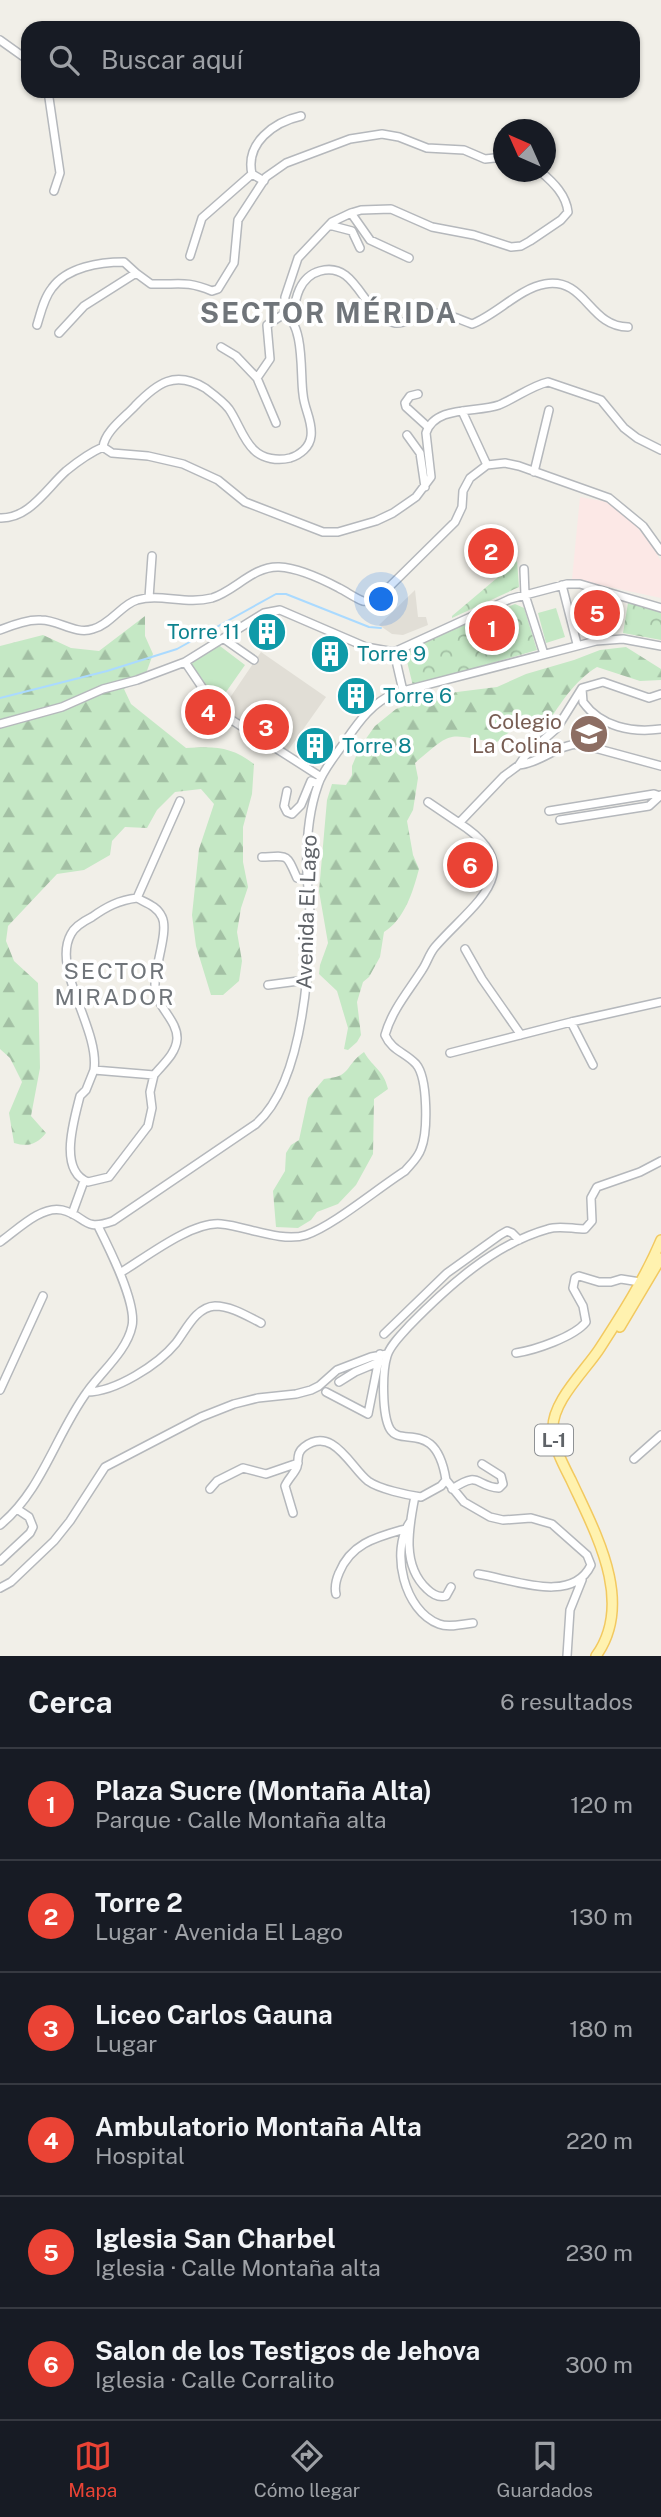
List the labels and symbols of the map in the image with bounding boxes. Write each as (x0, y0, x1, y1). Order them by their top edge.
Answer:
north arrow (493, 119, 556, 182)
district label: SECTOR MÉRIDA (200, 296, 458, 329)
pin: 2 (468, 525, 514, 577)
your location (364, 582, 398, 616)
pin: 5 (574, 587, 620, 639)
pin: 1 (469, 602, 515, 654)
building icon: Torre 11 (246, 611, 288, 653)
place label: Torre 11 (167, 619, 240, 644)
building icon: Torre 9 (309, 633, 351, 675)
place label: Torre 9 (357, 641, 426, 666)
building icon: Torre 6 (335, 675, 377, 717)
place label: Torre 6 (383, 683, 452, 708)
pin: 4 (185, 686, 231, 738)
pin: 3 (243, 701, 289, 753)
place label: Colegio La Colina (472, 709, 562, 758)
school or university icon: Colegio La Colina (568, 713, 610, 755)
building icon: Torre 8 (294, 725, 336, 767)
place label: Torre 8 (342, 733, 412, 758)
street label: Avenida El Lago (291, 834, 322, 990)
pin: 6 (447, 839, 493, 891)
district label: SECTOR MIRADOR (54, 957, 176, 1010)
road number: L-1 (535, 1424, 573, 1456)

